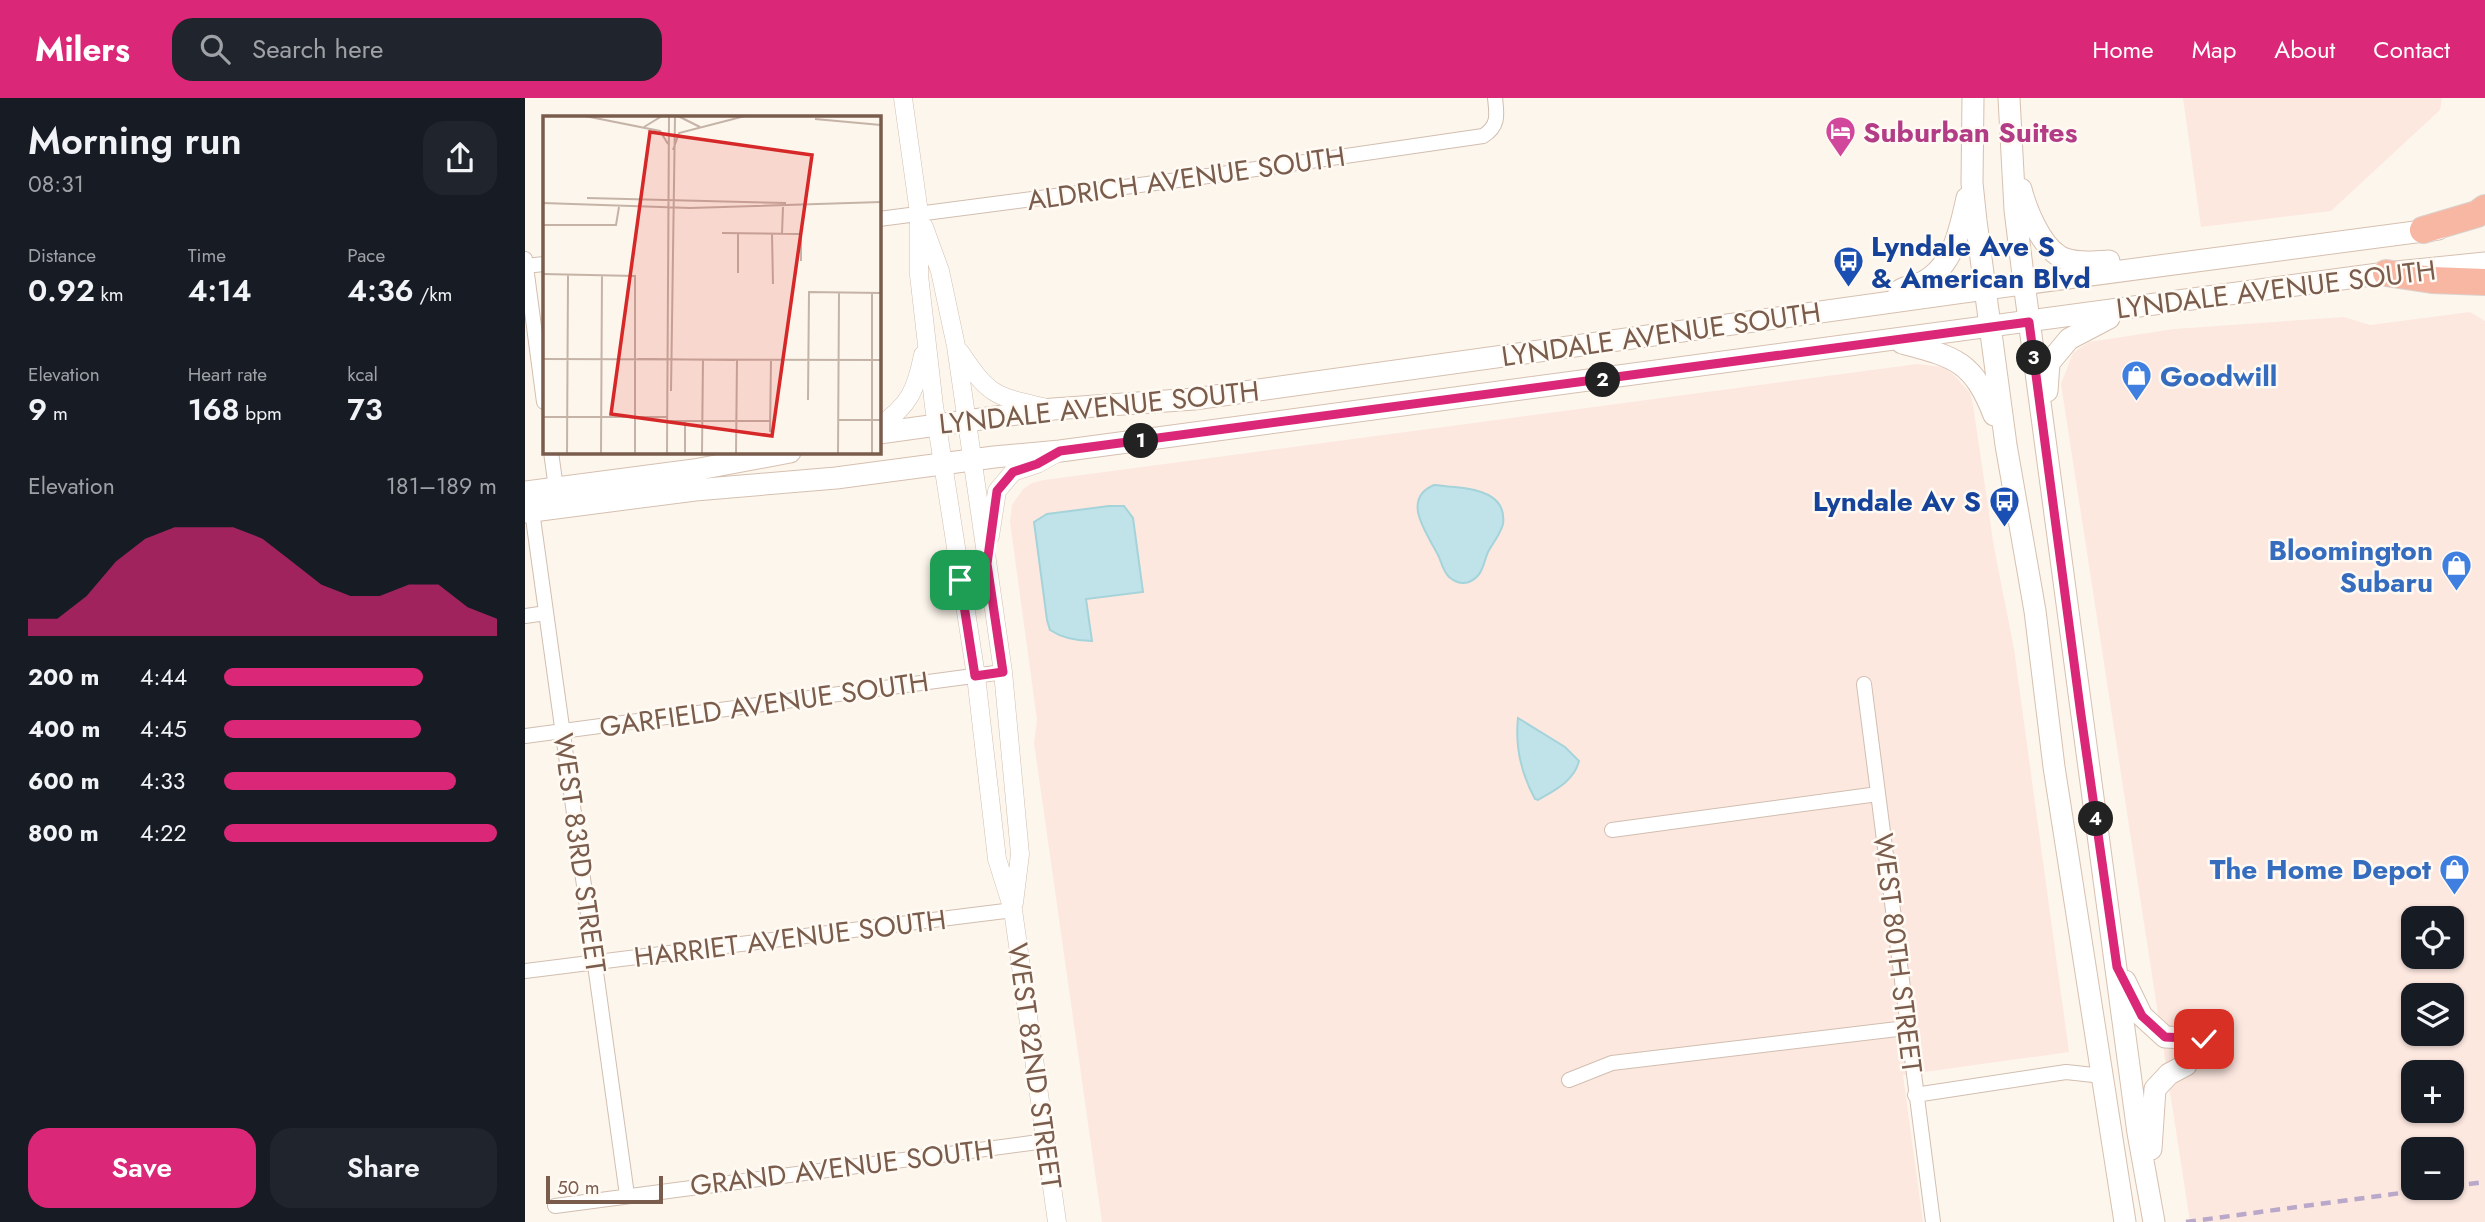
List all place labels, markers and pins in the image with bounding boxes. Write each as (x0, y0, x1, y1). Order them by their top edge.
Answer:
place label: Suburban Suites (1863, 112, 2078, 153)
hotel icon: Suburban Suites (1823, 115, 1857, 159)
place label: Lyndale Ave S & American Blvd (1871, 226, 2091, 299)
bus stop icon: Lyndale Ave S & American Blvd (1831, 245, 1865, 289)
pin: 3 (2017, 341, 2051, 376)
place label: Goodwill (2160, 356, 2277, 397)
shop icon: Goodwill (2120, 359, 2154, 403)
pin: 2 (1585, 362, 1621, 398)
pin: 1 (1123, 424, 1159, 458)
place label: Lyndale Av S (1813, 481, 1981, 522)
bus stop icon: Lyndale Av S (1987, 484, 2021, 528)
place label: Bloomington Subaru (2268, 530, 2433, 603)
shop icon: Bloomington Subaru (2439, 549, 2473, 593)
pin (930, 550, 990, 610)
pin: 4 (2079, 802, 2113, 836)
place label: The Home Depot (2210, 849, 2431, 890)
shop icon: The Home Depot (2437, 852, 2471, 896)
pin (2174, 1009, 2234, 1069)

